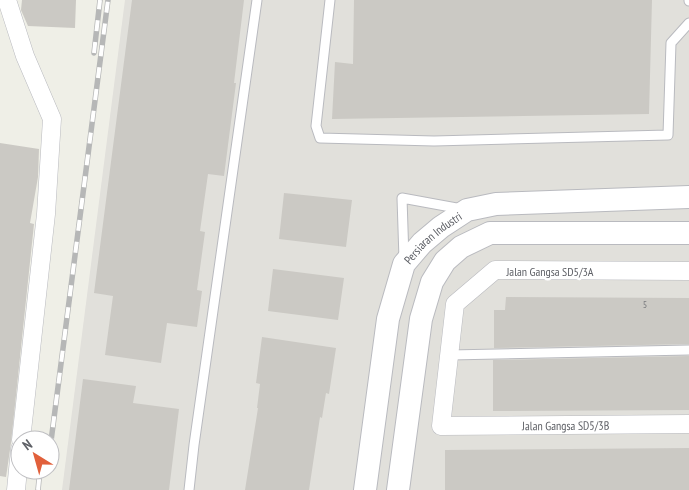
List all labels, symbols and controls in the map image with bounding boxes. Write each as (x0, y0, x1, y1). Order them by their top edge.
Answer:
street label: Persiaran Industri (400, 208, 464, 267)
street label: Jalan Gangsa SD5/3A (505, 264, 594, 279)
house number: 5 (643, 298, 647, 311)
street label: Jalan Gangsa SD5/3B (521, 417, 610, 433)
north arrow (10, 430, 60, 480)
text: N (19, 435, 36, 454)

